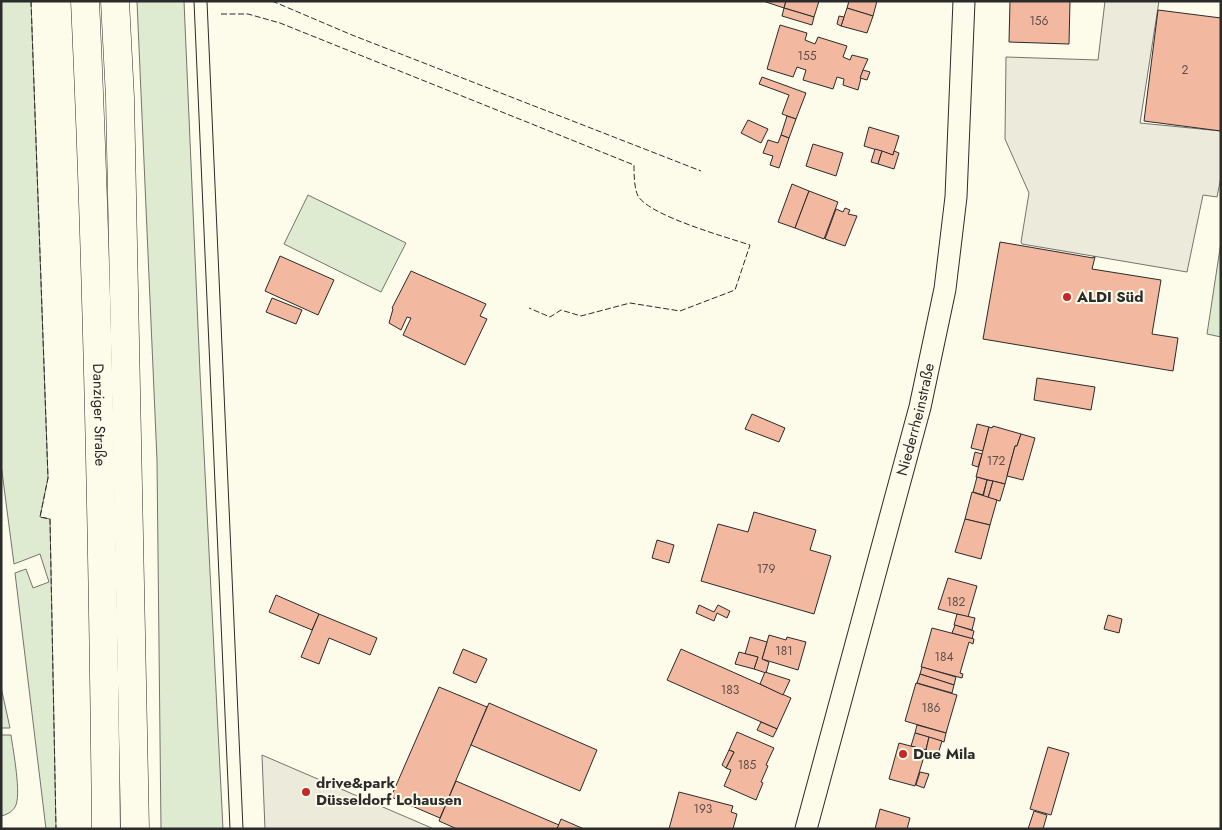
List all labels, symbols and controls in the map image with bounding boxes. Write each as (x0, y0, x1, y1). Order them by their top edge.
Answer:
house number: 156 (1029, 12, 1049, 30)
house number: 155 (798, 47, 817, 65)
house number: 2 (1182, 61, 1189, 79)
place label: ALDI Süd (1076, 286, 1144, 308)
marker: ALDI Süd (1061, 291, 1073, 303)
street label: Niederrheinstraße (891, 361, 940, 478)
street label: Danziger Straße (87, 363, 111, 467)
house number: 172 (987, 452, 1005, 470)
house number: 179 (757, 560, 775, 578)
house number: 182 (947, 593, 966, 611)
house number: 181 (775, 642, 793, 660)
house number: 184 (935, 648, 953, 666)
house number: 183 (721, 681, 740, 699)
house number: 186 (922, 699, 941, 717)
place label: Due Mila (913, 743, 975, 765)
marker: Due Mila (897, 748, 909, 760)
house number: 185 (738, 756, 757, 774)
place label: drive&park Düsseldorf Lohausen (316, 772, 462, 811)
marker: drive&park Düsseldorf Lohausen (300, 786, 312, 798)
house number: 193 (694, 800, 713, 818)

